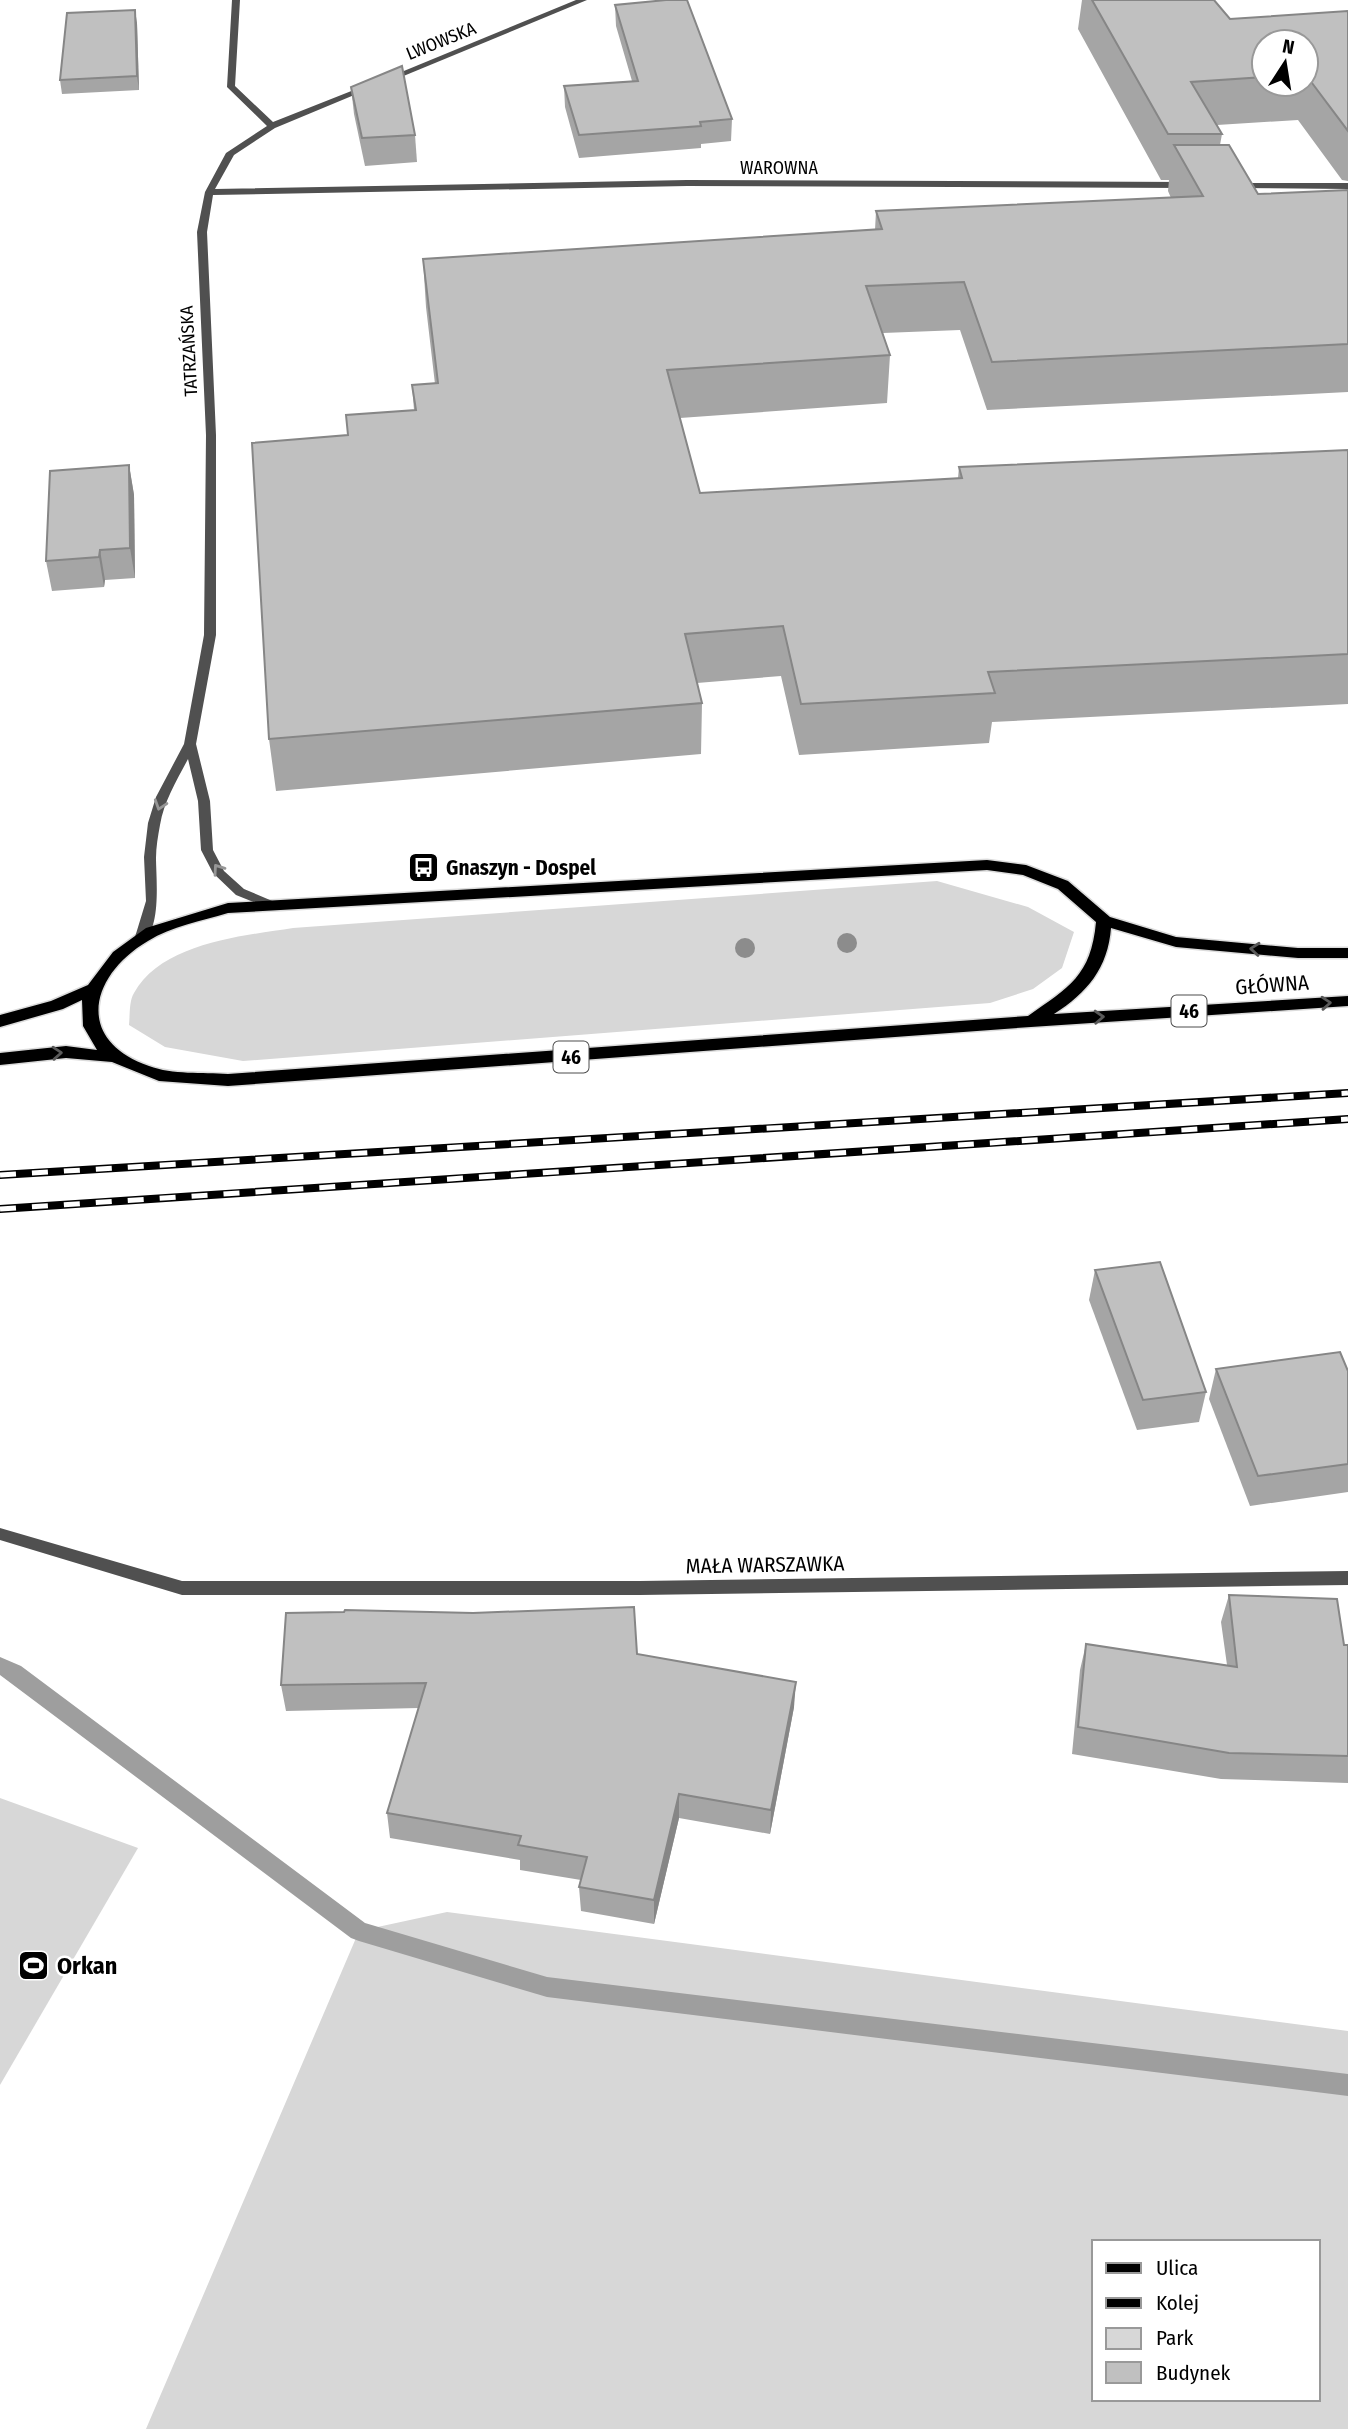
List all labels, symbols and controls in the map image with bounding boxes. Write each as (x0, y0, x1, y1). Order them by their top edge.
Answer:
street label: LWOWSKA (403, 17, 480, 65)
north arrow (1250, 28, 1320, 98)
text: N (1280, 34, 1296, 59)
street label: WAROWNA (740, 157, 818, 179)
street label: TATRZAŃSKA (175, 305, 202, 397)
one-way arrow (154, 799, 168, 811)
bus stop icon: Gnaszyn - Dospel (406, 851, 440, 885)
place label: Gnaszyn - Dospel (446, 855, 596, 881)
one-way arrow (214, 864, 226, 877)
one-way arrow (1250, 942, 1261, 957)
street label: GŁÓWNA (1234, 969, 1310, 1001)
road number: 46 (1172, 995, 1206, 1026)
one-way arrow (1321, 995, 1332, 1010)
one-way arrow (1094, 1009, 1105, 1024)
road number: 46 (554, 1042, 588, 1072)
one-way arrow (52, 1046, 63, 1061)
street label: MAŁA WARSZAWKA (685, 1551, 845, 1579)
sports icon: Orkan (17, 1949, 51, 1983)
place label: Orkan (57, 1952, 117, 1980)
legend (1092, 2240, 1320, 2401)
text: Ulica (1156, 2255, 1198, 2281)
text: Kolej (1156, 2290, 1199, 2316)
text: Park (1156, 2325, 1194, 2351)
text: Budynek (1156, 2360, 1231, 2386)

